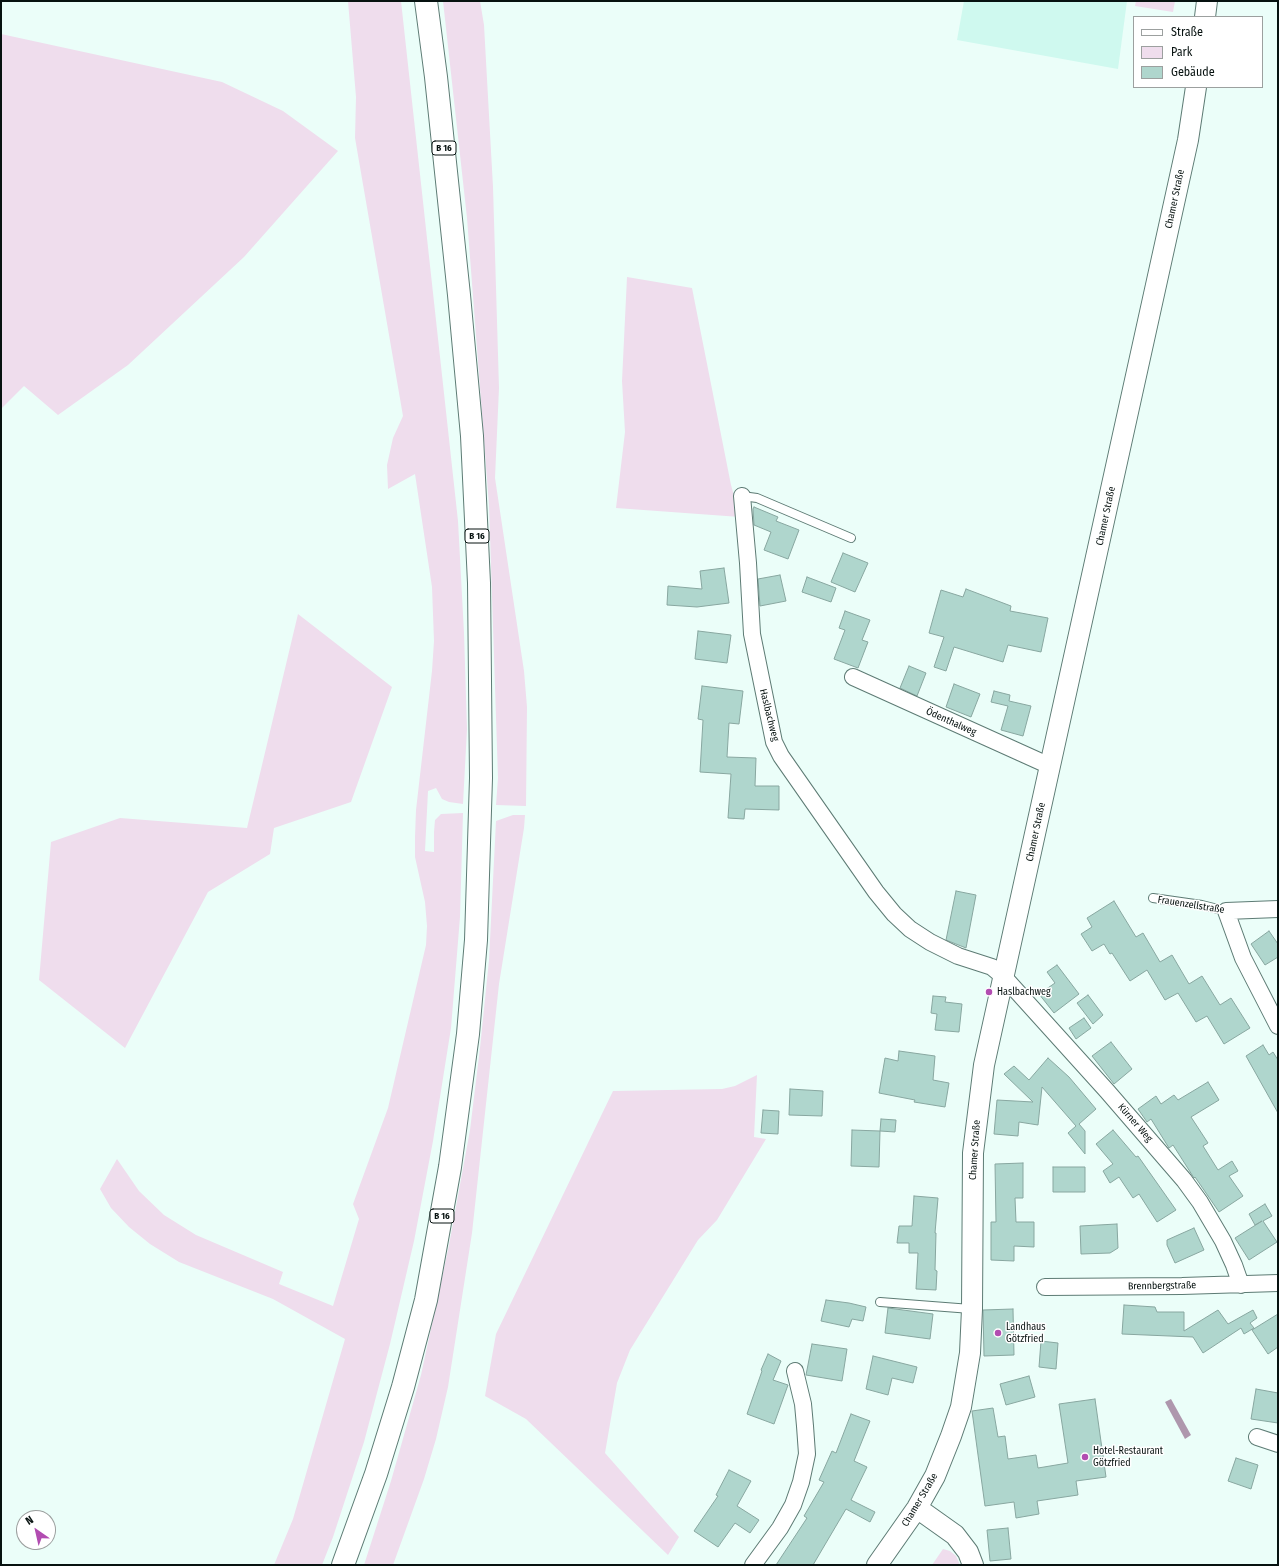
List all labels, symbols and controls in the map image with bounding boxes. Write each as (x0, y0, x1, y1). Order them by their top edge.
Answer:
legend (1133, 16, 1263, 88)
text: Straße (1171, 25, 1203, 39)
text: Park (1171, 45, 1192, 59)
text: Gebäude (1171, 65, 1215, 79)
road number: B 16 (432, 141, 456, 155)
street label: Chamer Straße (1163, 168, 1187, 230)
street label: Chamer Straße (1094, 485, 1118, 547)
road number: B 16 (465, 529, 489, 543)
street label: Haslbachweg (757, 688, 781, 742)
street label: Ödenthalweg (924, 706, 978, 738)
street label: Chamer Straße (1024, 801, 1048, 863)
street label: Frauenzellstraße (1157, 894, 1225, 916)
place label: Haslbachweg (997, 986, 1051, 998)
marker: Haslbachweg (984, 987, 994, 997)
street label: Kürner Weg (1115, 1101, 1155, 1145)
street label: Chamer Straße (967, 1120, 983, 1180)
road number: B 16 (430, 1209, 454, 1223)
street label: Brennbergstraße (1128, 1279, 1196, 1293)
place label: Landhaus Götzfried (1006, 1321, 1046, 1344)
marker: Landhaus Götzfried (993, 1328, 1003, 1338)
place label: Hotel-Restaurant Götzfried (1093, 1445, 1163, 1468)
marker: Hotel-Restaurant Götzfried (1080, 1452, 1090, 1462)
street label: Chamer Straße (899, 1471, 941, 1529)
north arrow (16, 1510, 56, 1550)
text: N (23, 1513, 36, 1528)

